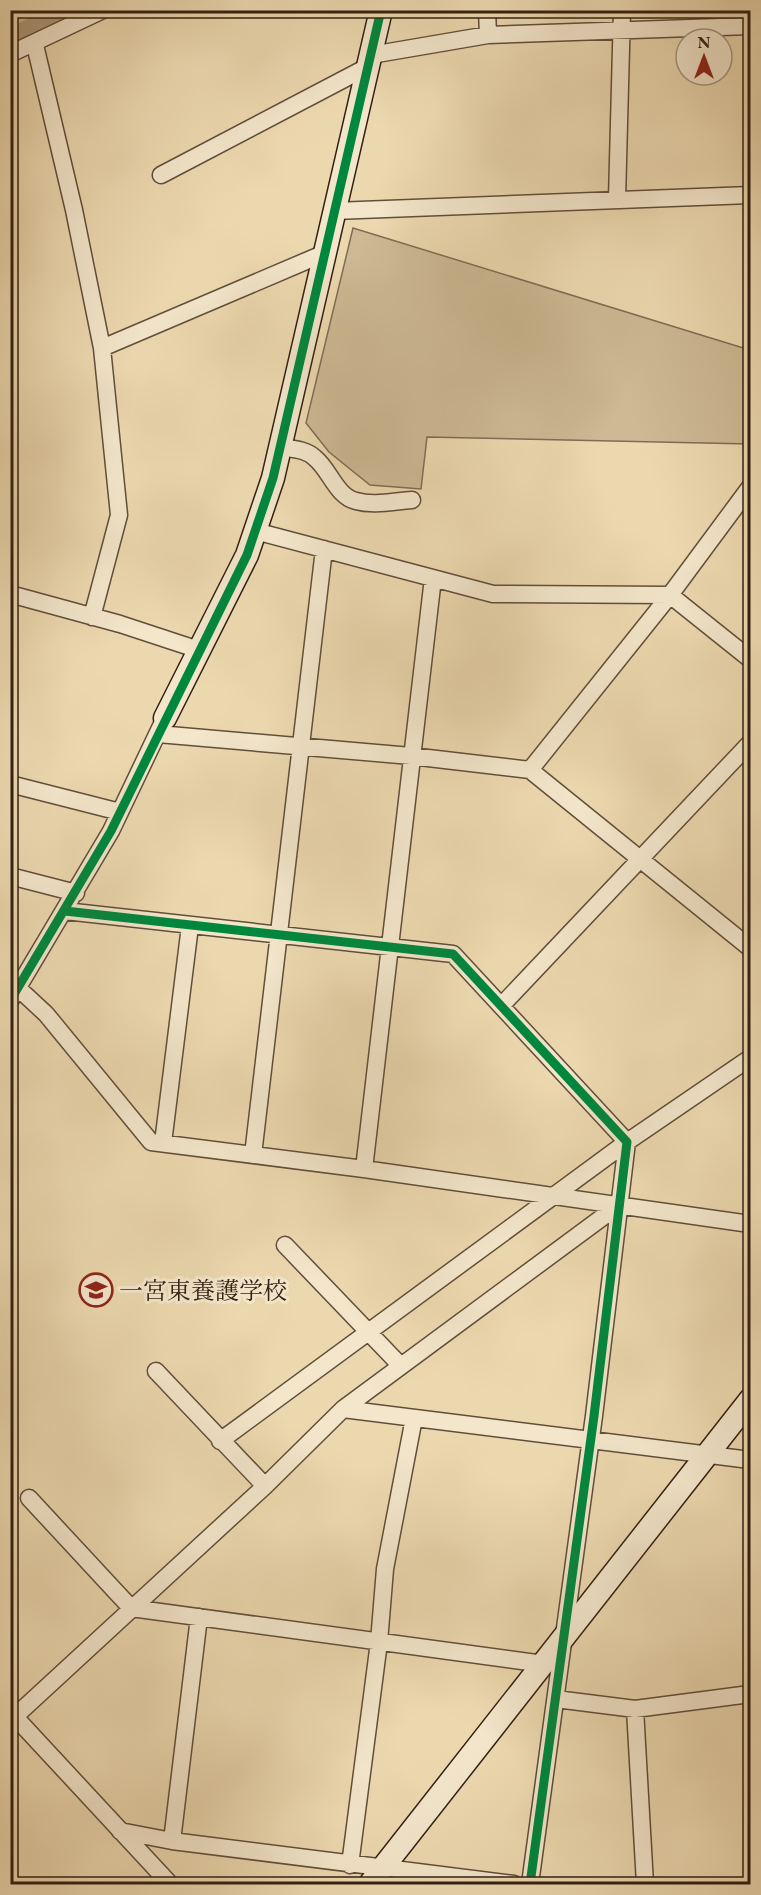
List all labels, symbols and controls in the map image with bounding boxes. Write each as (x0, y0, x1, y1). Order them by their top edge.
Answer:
north arrow (674, 27, 734, 87)
text: N (698, 32, 711, 53)
school or university icon: 一宮東養護学校 (78, 1272, 114, 1308)
place label: 一宮東養護学校 (119, 1275, 287, 1306)

